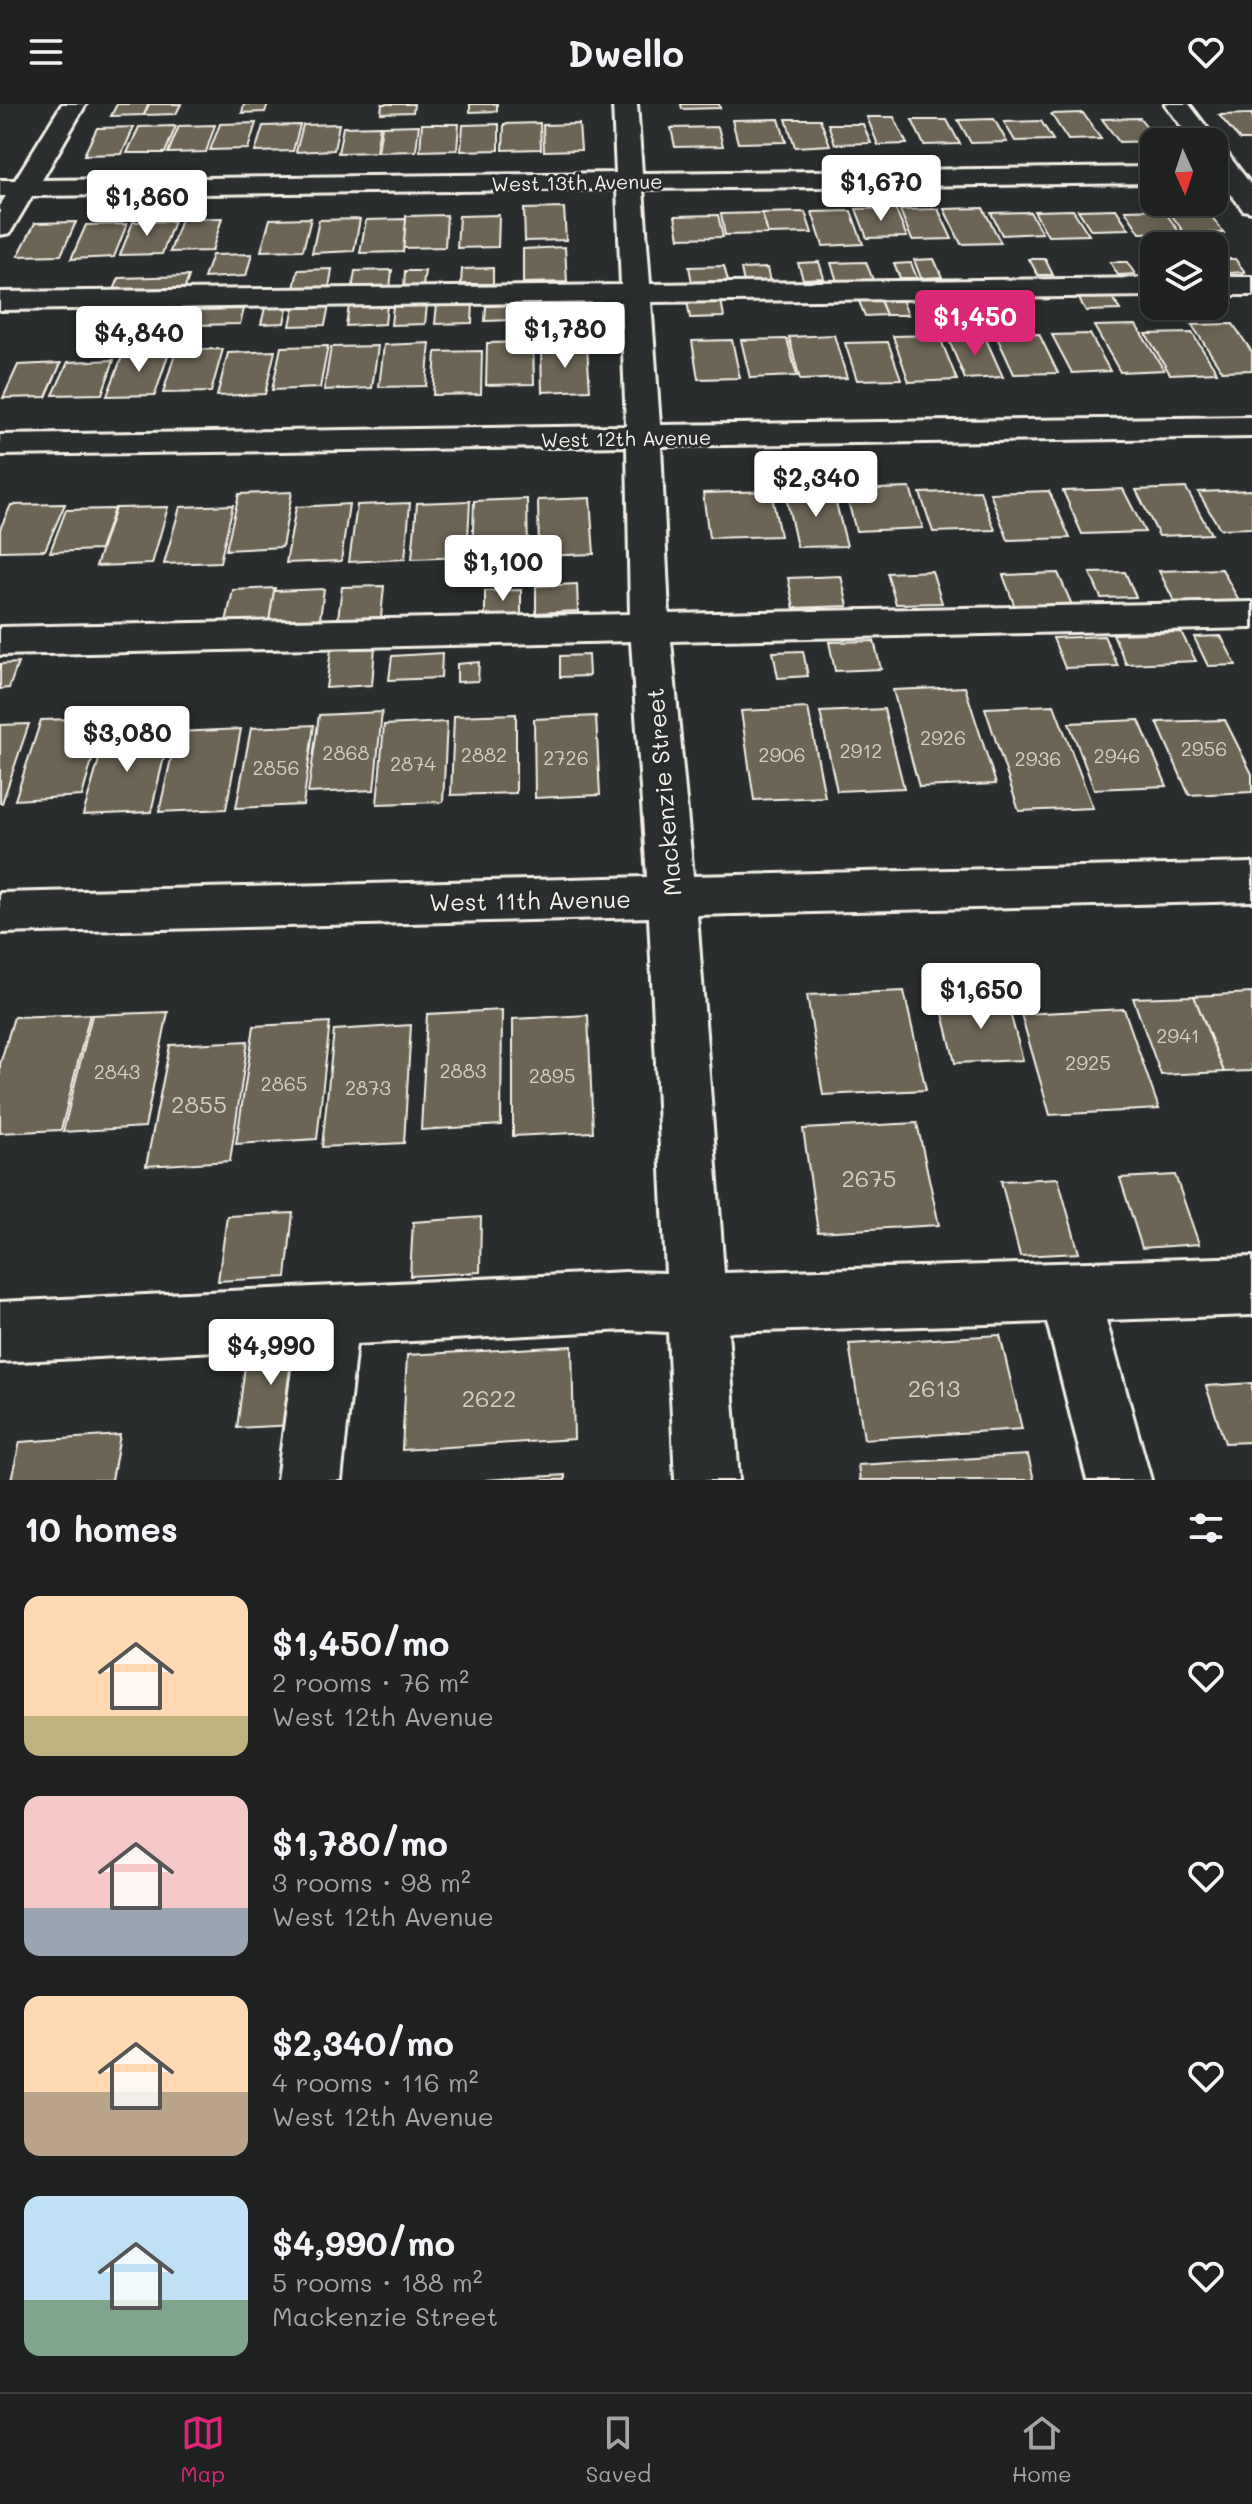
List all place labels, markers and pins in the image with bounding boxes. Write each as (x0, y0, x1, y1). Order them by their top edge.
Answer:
pin: $1,670 (816, 155, 946, 223)
pin: $1,860 (82, 170, 212, 238)
pin: $1,450 (910, 290, 1040, 358)
pin: $1,780 (500, 302, 630, 370)
pin: $4,840 (74, 306, 204, 374)
pin: $2,340 (751, 451, 881, 519)
pin: $1,100 (438, 535, 568, 603)
pin: $3,080 (62, 706, 192, 774)
pin: $1,650 (916, 963, 1046, 1031)
pin: $4,990 (206, 1319, 336, 1387)

